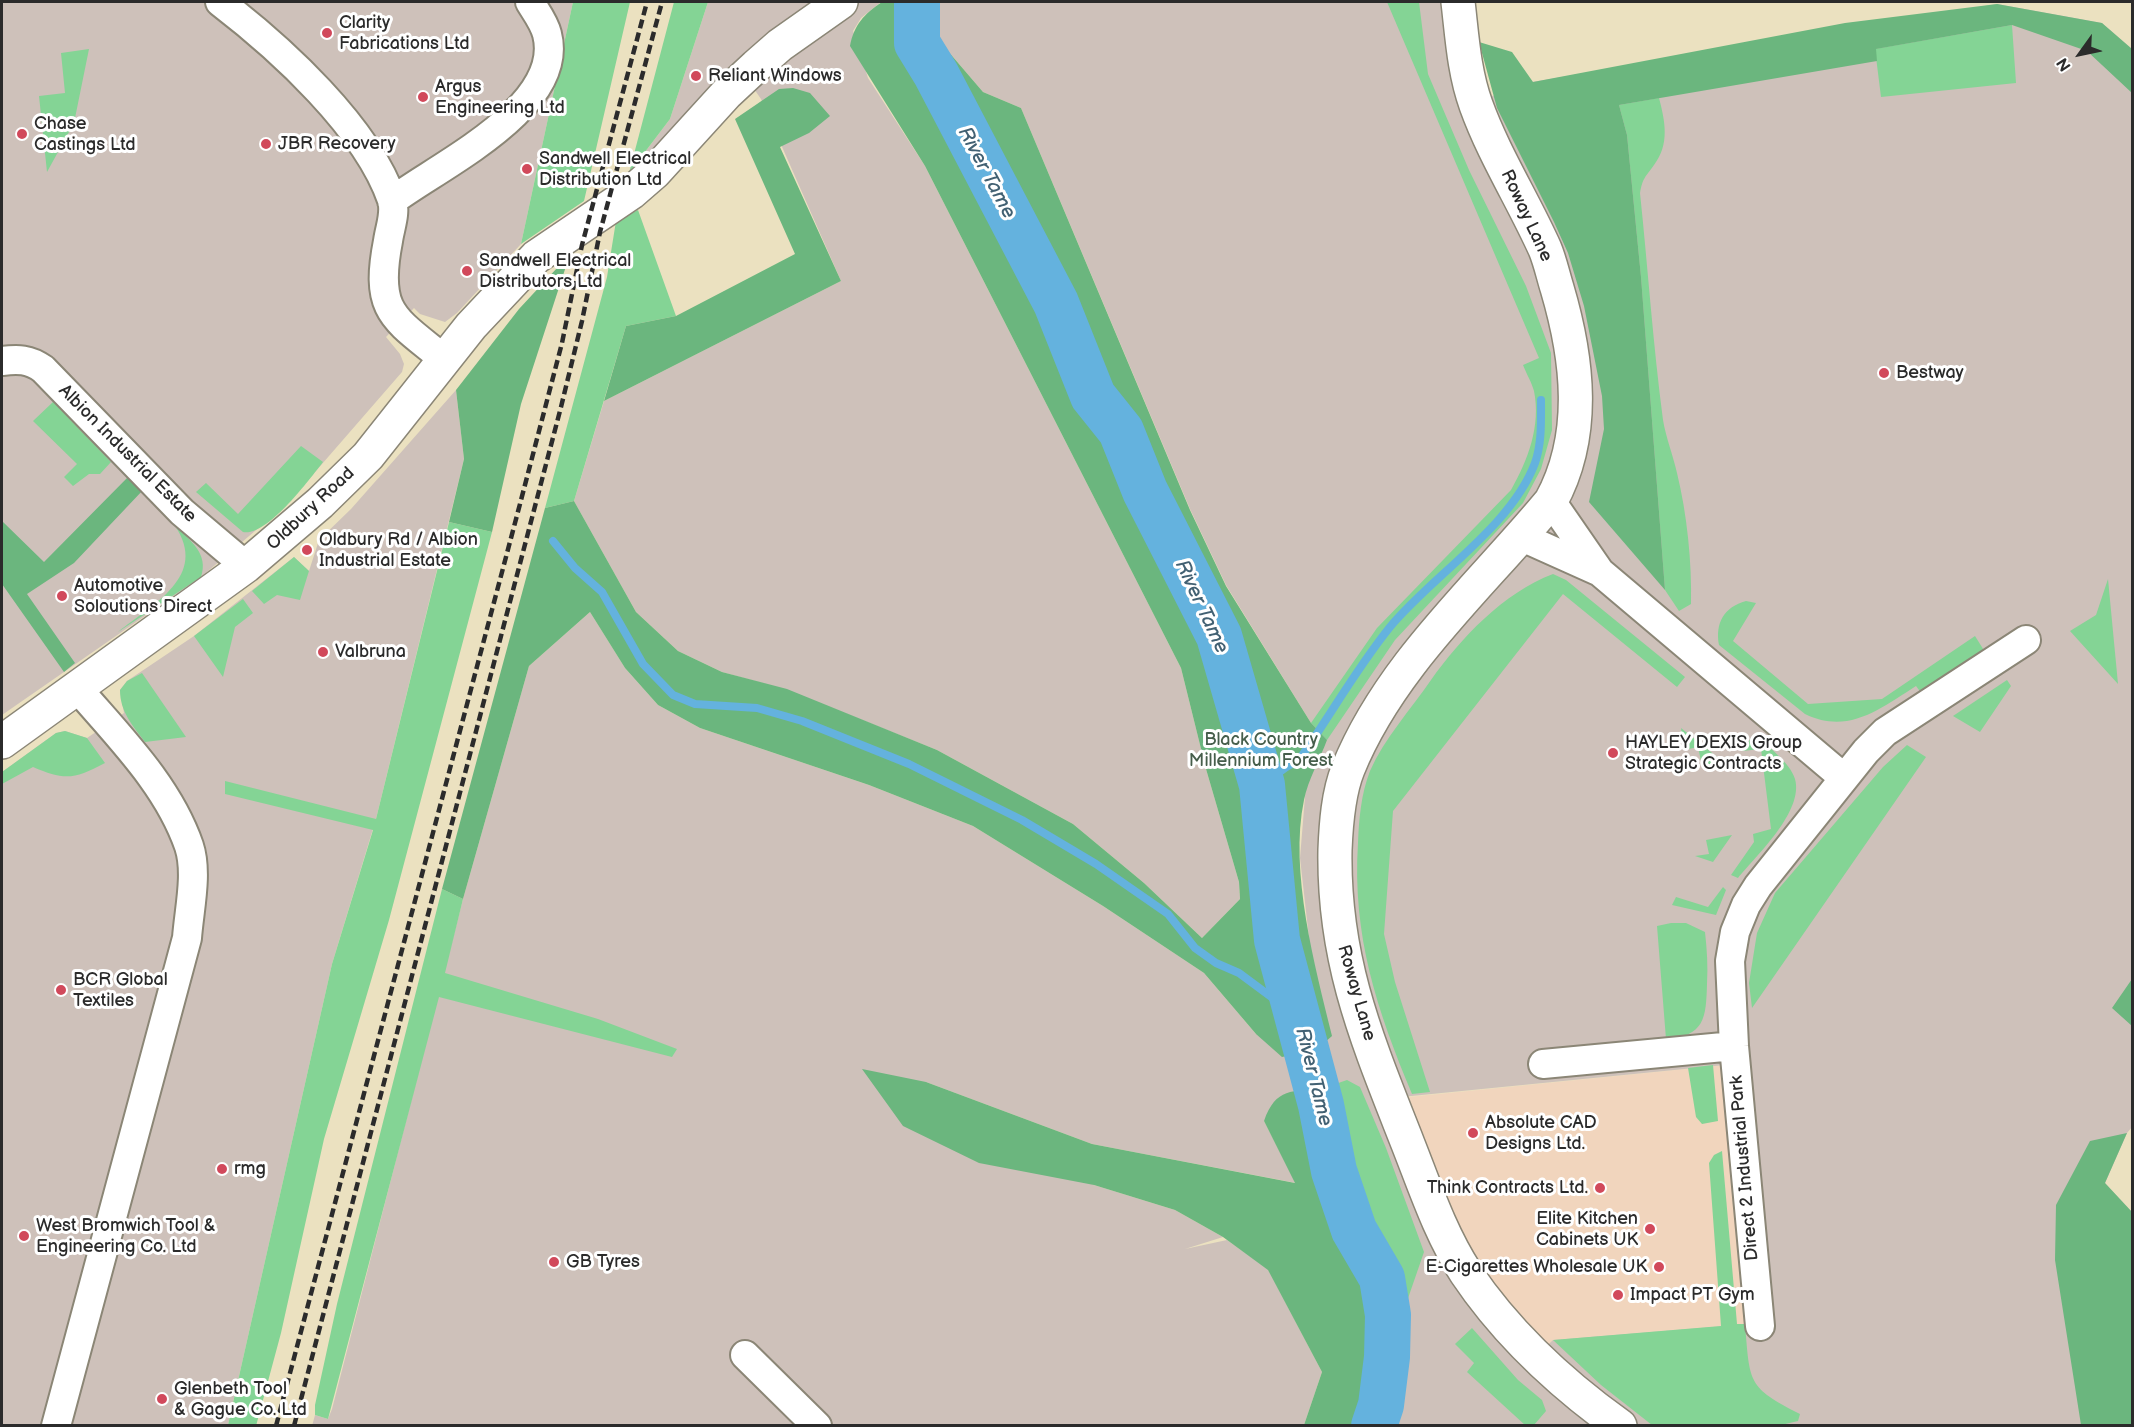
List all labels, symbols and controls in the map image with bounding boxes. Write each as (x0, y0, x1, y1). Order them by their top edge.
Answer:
place label: Clarity Fabrications Ltd (339, 12, 470, 54)
north arrow (2050, 24, 2110, 84)
marker: Clarity Fabrications Ltd (320, 26, 334, 40)
text: N (2053, 54, 2076, 74)
place label: Reliant Windows (708, 65, 842, 87)
marker: Reliant Windows (689, 69, 703, 83)
place label: Argus Engineering Ltd (435, 76, 565, 118)
marker: Argus Engineering Ltd (416, 90, 430, 104)
place label: Chase Castings Ltd (34, 113, 136, 156)
water label: River Tame (952, 123, 1020, 223)
marker: Chase Castings Ltd (15, 127, 29, 141)
place label: JBR Recovery (278, 133, 396, 155)
marker: JBR Recovery (259, 137, 273, 151)
place label: Sandwell Electrical Distribution Ltd (539, 148, 691, 190)
marker: Sandwell Electrical Distribution Ltd (520, 162, 534, 176)
street label: Roway Lane (1495, 167, 1557, 265)
place label: Sandwell Electrical Distributors Ltd (479, 250, 631, 292)
marker: Sandwell Electrical Distributors Ltd (460, 264, 474, 278)
place label: Bestway (1896, 362, 1964, 384)
marker: Bestway (1877, 366, 1891, 380)
street label: Albion Industrial Estate (53, 380, 201, 528)
street label: Oldbury Road (263, 463, 359, 555)
place label: Oldbury Rd / Albion Industrial Estate (319, 529, 478, 572)
marker: Oldbury Rd / Albion Industrial Estate (300, 543, 314, 557)
water label: River Tame (1169, 556, 1233, 658)
place label: Automotive Soloutions Direct (74, 575, 212, 618)
marker: Automotive Soloutions Direct (55, 589, 69, 603)
place label: Valbruna (335, 641, 406, 663)
marker: Valbruna (316, 645, 330, 659)
park label: Black Country Millennium Forest (1189, 729, 1333, 771)
place label: HAYLEY DEXIS Group Strategic Contracts (1625, 732, 1802, 774)
marker: HAYLEY DEXIS Group Strategic Contracts (1606, 746, 1620, 760)
street label: Roway Lane (1332, 943, 1380, 1043)
place label: BCR Global Textiles (73, 969, 168, 1012)
marker: BCR Global Textiles (54, 983, 68, 997)
water label: River Tame (1289, 1025, 1337, 1129)
street label: Direct 2 Industrial Park (1726, 1074, 1764, 1262)
place label: Absolute CAD Designs Ltd. (1485, 1112, 1597, 1154)
marker: Absolute CAD Designs Ltd. (1466, 1126, 1480, 1140)
place label: rmg (234, 1158, 266, 1180)
marker: rmg (215, 1162, 229, 1176)
place label: Think Contracts Ltd. (1427, 1177, 1588, 1199)
marker: Think Contracts Ltd. (1593, 1181, 1607, 1195)
place label: Elite Kitchen Cabinets UK (1536, 1208, 1638, 1250)
place label: West Bromwich Tool & Engineering Co. Ltd (36, 1215, 216, 1258)
marker: Elite Kitchen Cabinets UK (1643, 1222, 1657, 1236)
marker: West Bromwich Tool & Engineering Co. Ltd (17, 1229, 31, 1243)
place label: GB Tyres (566, 1251, 640, 1273)
marker: GB Tyres (547, 1255, 561, 1269)
place label: E-Cigarettes Wholesale UK (1425, 1256, 1647, 1278)
marker: E-Cigarettes Wholesale UK (1652, 1260, 1666, 1274)
place label: Impact PT Gym (1630, 1284, 1755, 1306)
marker: Impact PT Gym (1611, 1288, 1625, 1302)
place label: Glenbeth Tool & Gague Co. Ltd (174, 1378, 307, 1420)
marker: Glenbeth Tool & Gague Co. Ltd (155, 1392, 169, 1406)

